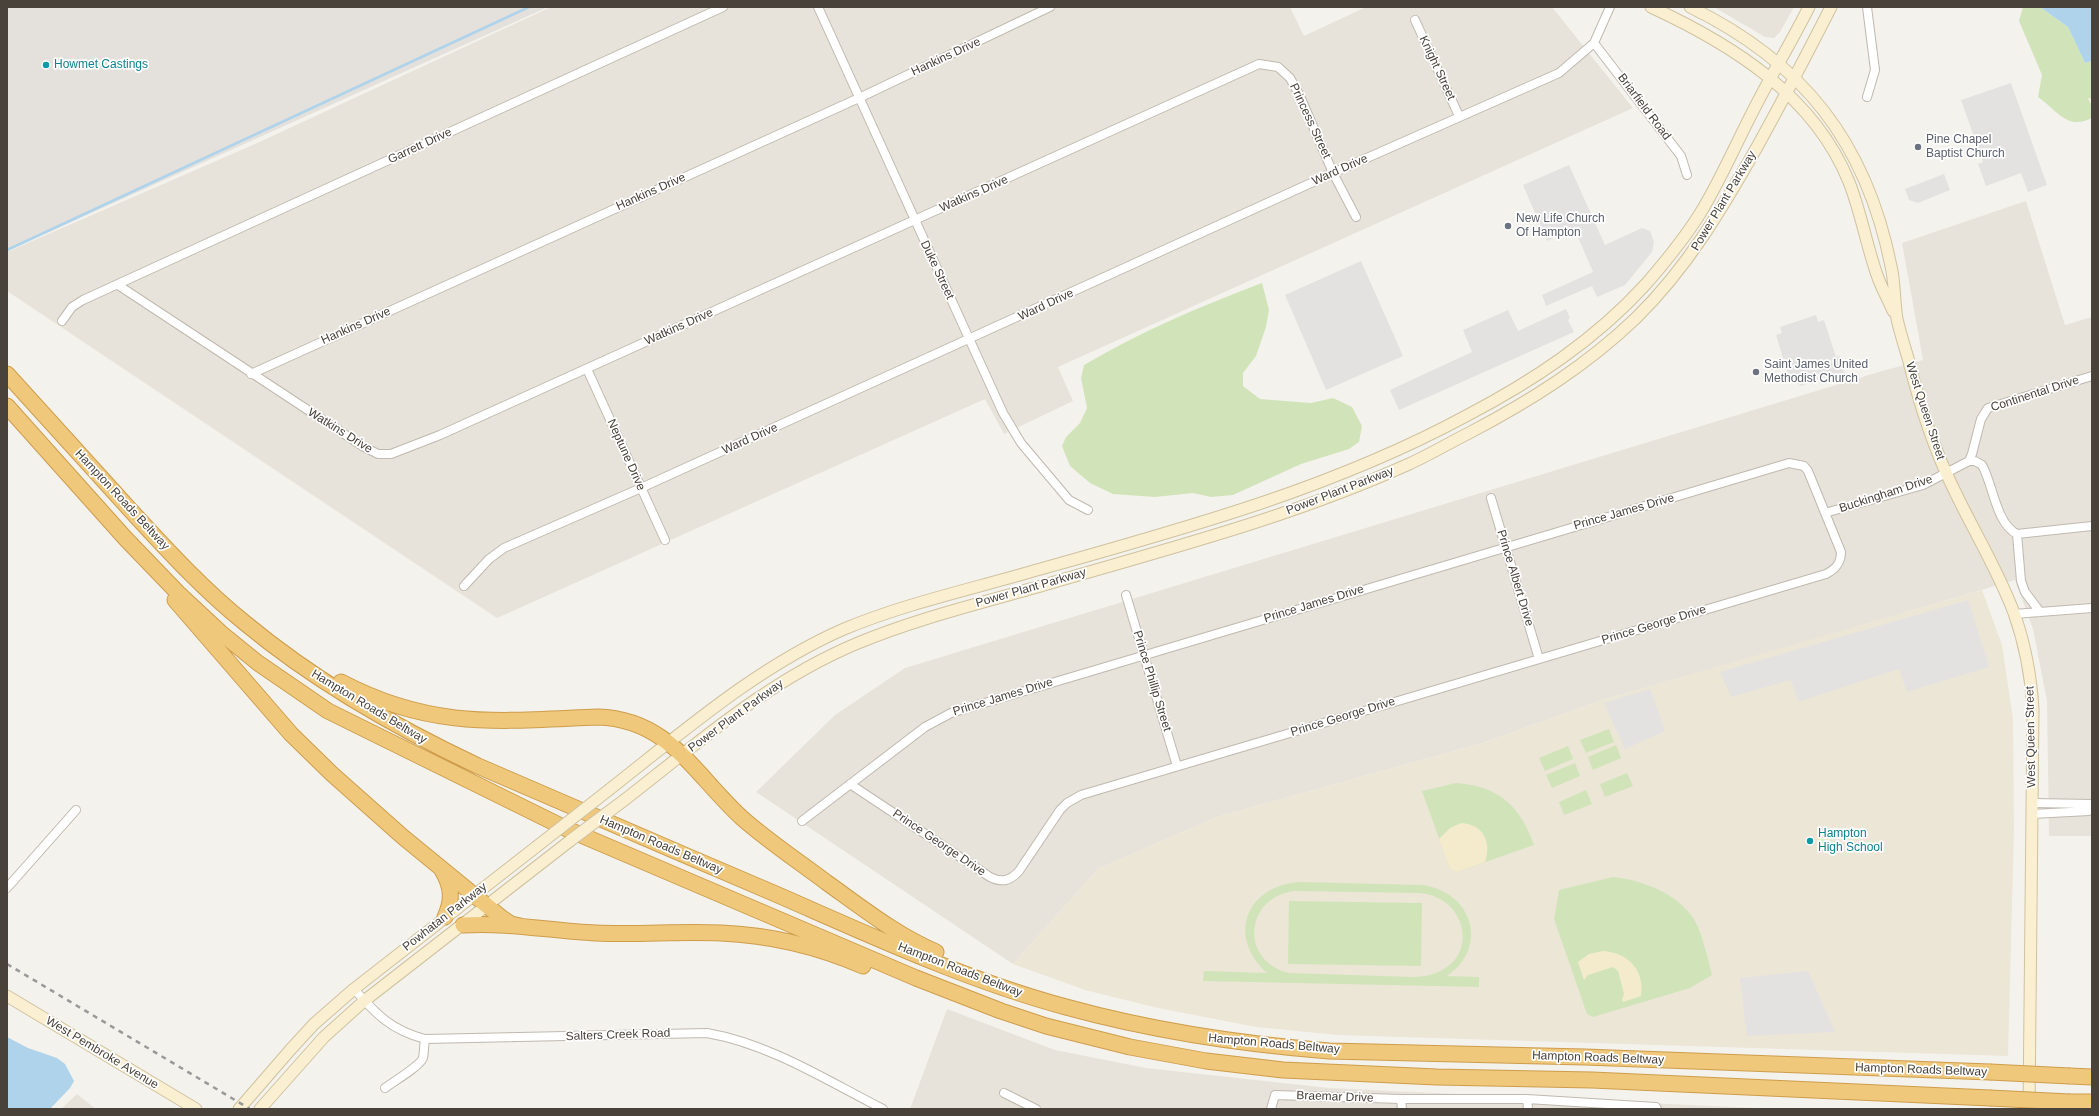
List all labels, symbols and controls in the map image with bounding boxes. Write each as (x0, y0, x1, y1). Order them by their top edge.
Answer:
street label: Knight Street (1416, 34, 1458, 102)
street label: Hankins Drive (909, 35, 983, 79)
place label: Howmet Castings (54, 58, 148, 72)
marker: Howmet Castings (41, 60, 51, 70)
street label: Briarfield Road (1614, 71, 1674, 143)
street label: Princess Street (1286, 81, 1334, 161)
street label: Garrett Drive (386, 125, 454, 167)
place label: Pine Chapel Baptist Church (1926, 133, 2005, 161)
marker: Pine Chapel Baptist Church (1913, 142, 1923, 152)
street label: Power Plant Parkway (1688, 148, 1760, 254)
street label: Ward Drive (1310, 151, 1370, 189)
street label: Hankins Drive (614, 170, 688, 214)
street label: Watkins Drive (937, 172, 1011, 216)
place label: New Life Church Of Hampton (1516, 212, 1605, 240)
marker: New Life Church Of Hampton (1503, 221, 1513, 231)
street label: Duke Street (917, 238, 957, 302)
street label: Ward Drive (1016, 286, 1076, 324)
street label: Hankins Drive (319, 304, 393, 348)
street label: Watkins Drive (642, 305, 716, 349)
place label: Saint James United Methodist Church (1764, 358, 1868, 386)
street label: West Queen Street (1902, 360, 1948, 462)
marker: Saint James United Methodist Church (1751, 367, 1761, 377)
street label: Continental Drive (1989, 373, 2081, 415)
street label: Watkins Drive (305, 405, 375, 457)
street label: Neptune Drive (604, 417, 648, 493)
street label: Ward Drive (720, 420, 780, 458)
street label: Hampton Roads Beltway (72, 447, 172, 553)
street label: Power Plant Parkway (1284, 464, 1396, 518)
street label: Buckingham Drive (1837, 472, 1935, 516)
street label: Prince James Drive (1572, 491, 1676, 533)
street label: Prince Albert Drive (1493, 528, 1537, 628)
street label: Power Plant Parkway (974, 565, 1088, 611)
street label: Prince James Drive (1262, 582, 1366, 626)
street label: Prince George Drive (1600, 602, 1708, 648)
street label: Prince Phillip Street (1130, 629, 1174, 733)
street label: Hampton Roads Beltway (309, 667, 429, 747)
street label: Prince James Drive (951, 675, 1055, 719)
street label: Power Plant Parkway (686, 677, 786, 755)
street label: West Queen Street (2023, 686, 2039, 788)
street label: Prince George Drive (1289, 694, 1397, 740)
street label: Prince George Drive (890, 807, 988, 879)
street label: Hampton Roads Beltway (597, 813, 725, 877)
place label: Hampton High School (1818, 827, 1883, 855)
marker: Hampton High School (1805, 836, 1815, 846)
street label: Powhatan Parkway (400, 880, 490, 954)
street label: Hampton Roads Beltway (896, 940, 1024, 1000)
street label: West Pembroke Avenue (43, 1014, 161, 1092)
street label: Salters Creek Road (565, 1026, 671, 1044)
street label: Hampton Roads Beltway (1208, 1031, 1340, 1057)
street label: Hampton Roads Beltway (1532, 1048, 1664, 1068)
street label: Hampton Roads Beltway (1855, 1060, 1987, 1080)
street label: Braemar Drive (1296, 1088, 1374, 1106)

